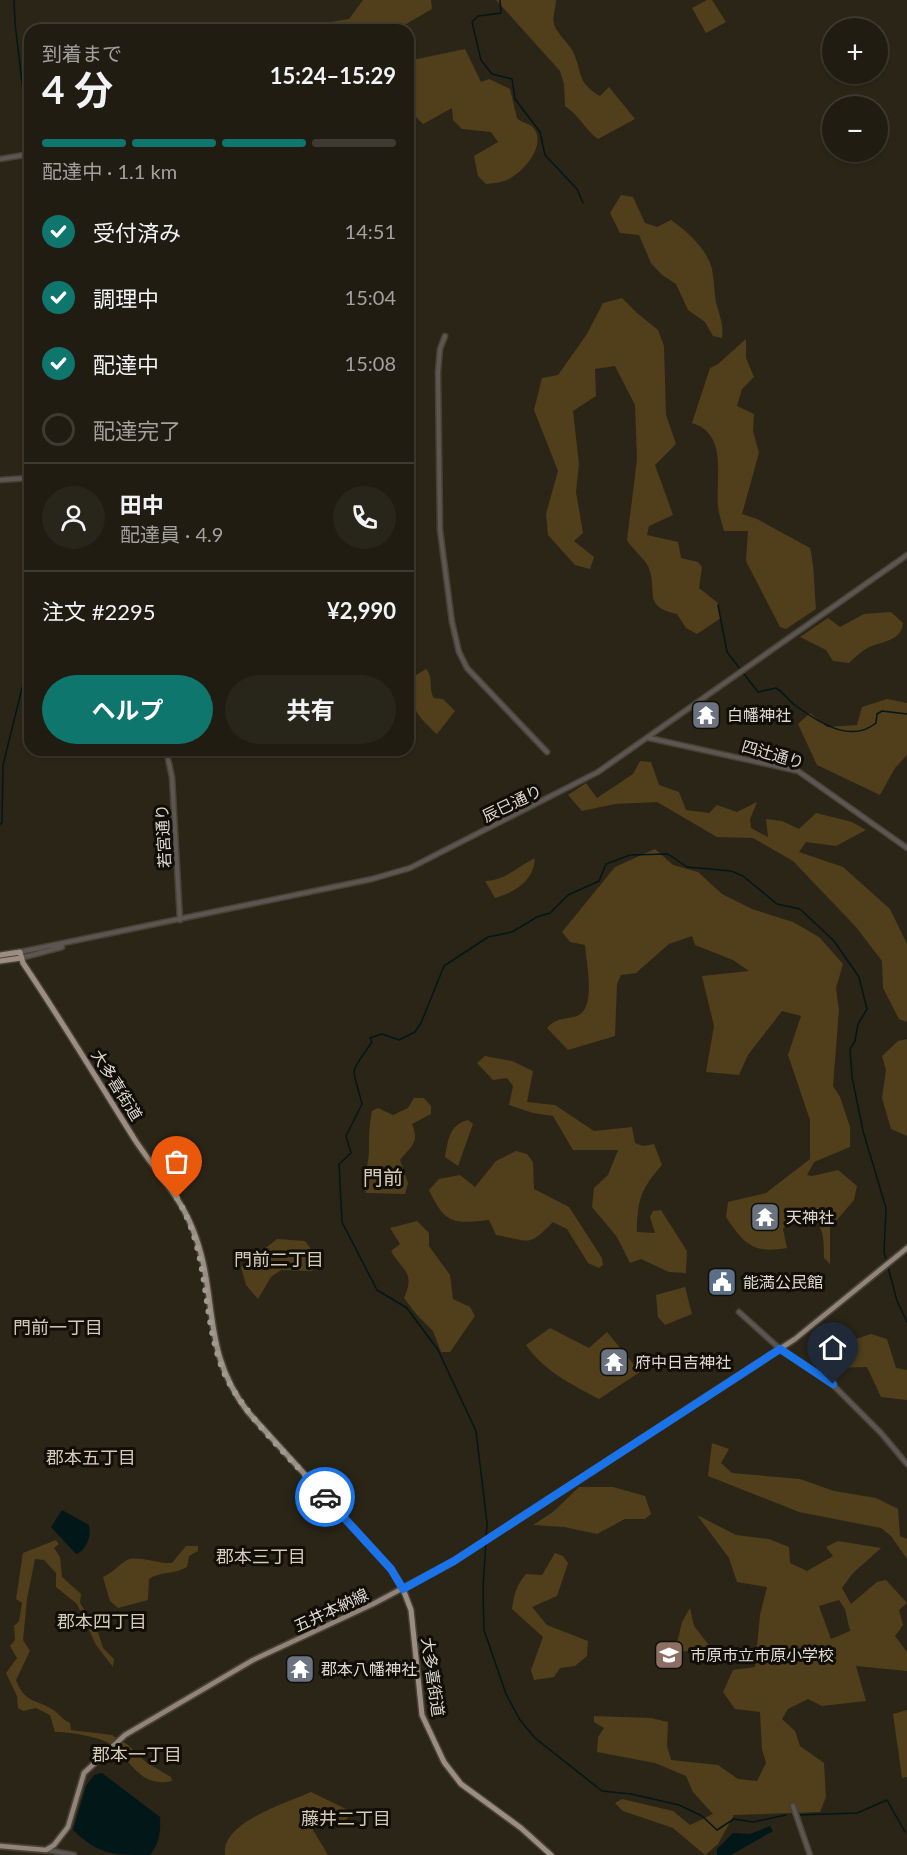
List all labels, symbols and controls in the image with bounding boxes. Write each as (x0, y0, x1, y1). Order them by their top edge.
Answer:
map controls (822, 18, 888, 162)
button: + (822, 18, 888, 84)
text: 到着まで (42, 41, 122, 65)
text: 15:24–15:29 (270, 62, 396, 89)
text: 4 分 (42, 66, 113, 112)
button: − (822, 96, 888, 162)
text: 配達中 · 1.1 km (42, 159, 177, 183)
icon: check (42, 215, 75, 248)
text: 受付済み (93, 219, 181, 246)
text: 14:51 (345, 219, 396, 243)
icon: check (42, 281, 75, 314)
text: 調理中 (93, 285, 159, 312)
text: 15:04 (345, 285, 396, 309)
icon: check (42, 347, 75, 380)
text: 配達中 (93, 351, 159, 378)
text: 15:08 (345, 351, 396, 375)
text: 配達完了 (93, 417, 181, 444)
button: person (42, 486, 105, 549)
button: phone (333, 486, 396, 549)
text: 田中 (120, 491, 164, 518)
text: 配達員 · 4.9 (120, 522, 223, 546)
text: ¥2,990 (327, 597, 396, 624)
text: 注文 #2295 (42, 598, 155, 625)
button: ヘルプ (42, 675, 213, 744)
button: 共有 (225, 675, 396, 744)
temple icon: 白幡神社 (690, 699, 722, 731)
place label: 白幡神社 (727, 705, 791, 724)
street label: 四辻通り (740, 736, 807, 771)
street label: 辰巳通り (479, 780, 545, 825)
street label: 若宮通り (151, 804, 174, 868)
street label: 大多喜街道 (88, 1046, 147, 1124)
pin (151, 1136, 202, 1198)
icon: bag (160, 1145, 193, 1178)
district label: 門前 (363, 1165, 403, 1189)
temple icon: 天神社 (749, 1201, 781, 1233)
place label: 天神社 (786, 1207, 834, 1226)
district label: 門前二丁目 (234, 1248, 324, 1270)
public building icon: 能満公民館 (706, 1266, 738, 1298)
place label: 能満公民館 (743, 1272, 823, 1291)
district label: 門前一丁目 (13, 1316, 103, 1338)
pin (807, 1322, 858, 1384)
icon: home (816, 1331, 849, 1364)
temple icon: 府中日吉神社 (598, 1346, 630, 1378)
place label: 府中日吉神社 (635, 1352, 731, 1371)
district label: 郡本五丁目 (46, 1446, 136, 1468)
courier (295, 1467, 355, 1527)
icon: car (309, 1481, 342, 1514)
district label: 郡本三丁目 (216, 1545, 306, 1567)
street label: 五井本納線 (291, 1584, 371, 1635)
district label: 郡本四丁目 (57, 1610, 147, 1632)
street label: 大多喜街道 (419, 1636, 448, 1718)
school or university icon: 市原市立市原小学校 (653, 1639, 685, 1671)
place label: 市原市立市原小学校 (690, 1645, 834, 1664)
temple icon: 郡本八幡神社 (284, 1653, 316, 1685)
place label: 郡本八幡神社 (321, 1659, 417, 1678)
district label: 郡本一丁目 (92, 1743, 182, 1765)
district label: 藤井二丁目 (301, 1807, 391, 1829)

